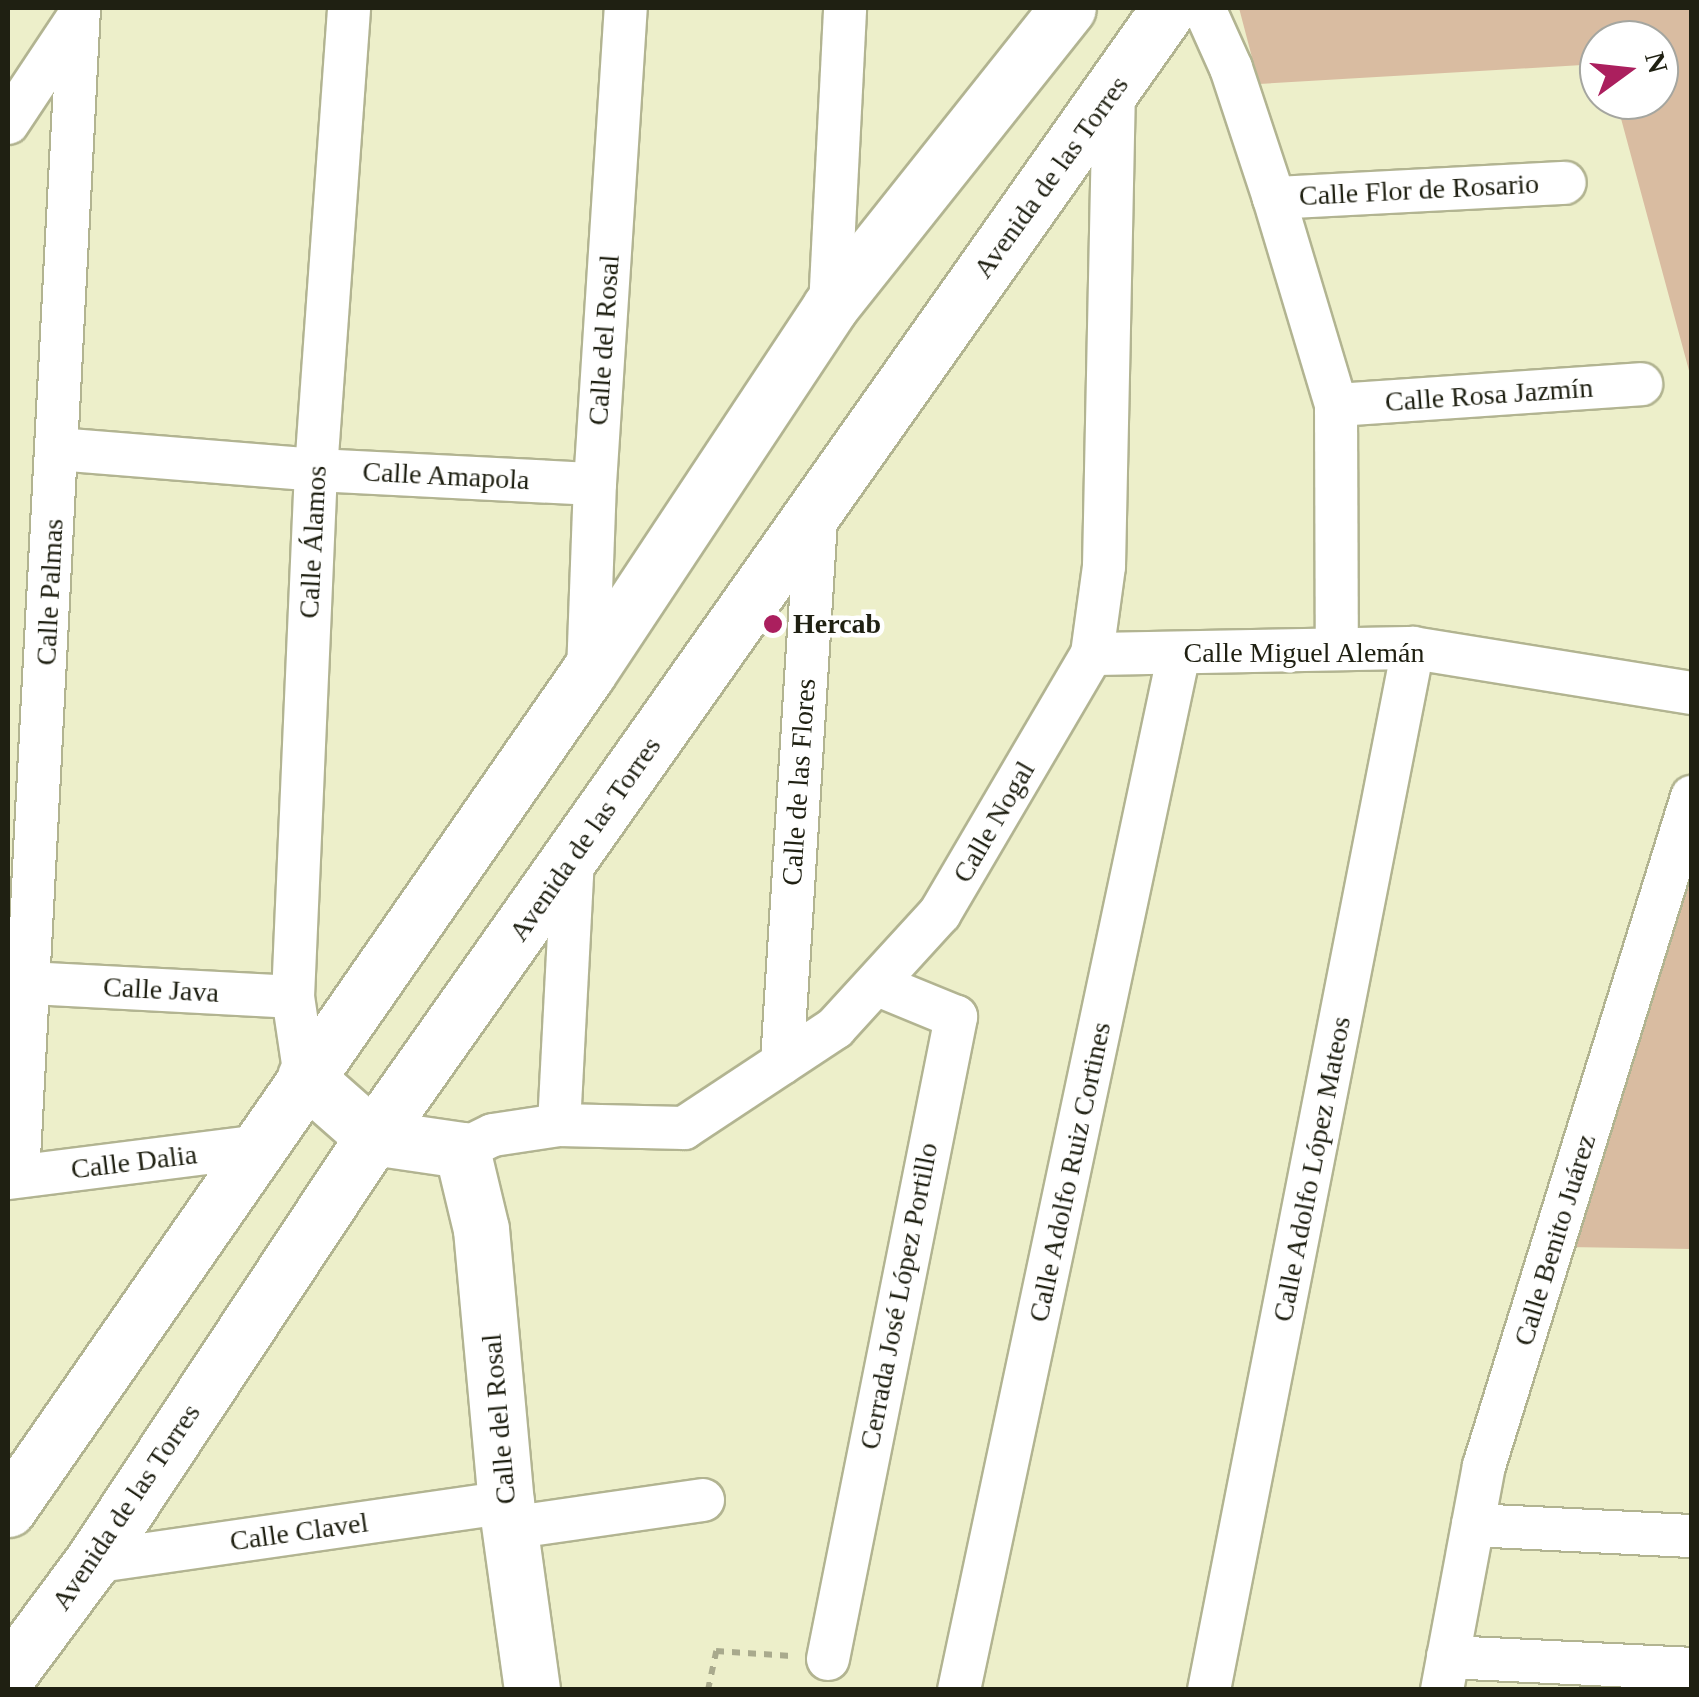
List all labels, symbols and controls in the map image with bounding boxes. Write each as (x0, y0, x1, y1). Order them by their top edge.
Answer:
north arrow (1579, 20, 1679, 120)
text: N (1639, 49, 1674, 76)
street label: Avenida de las Torres (966, 69, 1136, 285)
street label: Calle Flor de Rosario (1298, 167, 1540, 213)
street label: Calle del Rosal (581, 253, 627, 427)
street label: Calle Rosa Jazmín (1384, 371, 1594, 419)
street label: Calle Amapola (361, 455, 531, 497)
street label: Calle Álamos (292, 465, 334, 619)
street label: Calle Palmas (29, 518, 71, 666)
place label: Hercab (793, 607, 881, 641)
marker: Hercab (762, 613, 784, 635)
street label: Calle Miguel Alemán (1183, 636, 1425, 670)
street label: Calle de las Flores (775, 677, 823, 887)
street label: Avenida de las Torres (502, 730, 668, 948)
street label: Calle Nogal (946, 755, 1042, 889)
street label: Calle Java (102, 970, 220, 1010)
street label: Calle Adolfo López Mateos (1266, 1013, 1358, 1325)
street label: Calle Adolfo Ruiz Cortines (1022, 1018, 1118, 1326)
street label: Calle Benito Juárez (1507, 1130, 1603, 1350)
street label: Calle Dalia (69, 1138, 199, 1186)
street label: Cerrada José López Portillo (853, 1140, 945, 1452)
street label: Calle del Rosal (475, 1332, 523, 1506)
street label: Avenida de las Torres (44, 1397, 208, 1617)
street label: Calle Clavel (228, 1506, 370, 1558)

